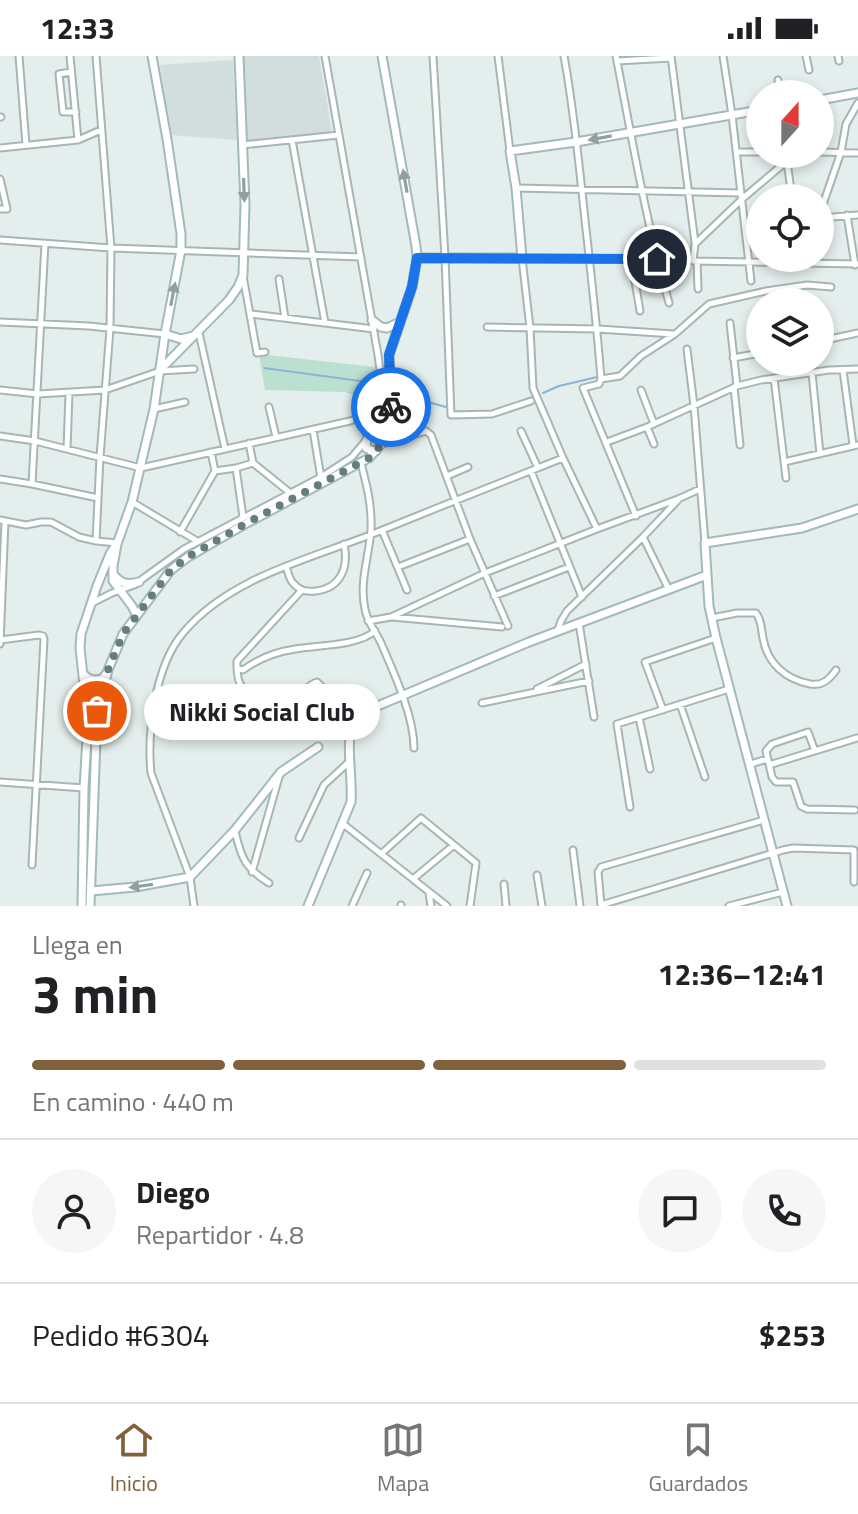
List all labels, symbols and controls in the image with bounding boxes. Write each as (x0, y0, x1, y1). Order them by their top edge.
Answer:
text: 12:33 (40, 5, 115, 51)
north arrow (746, 80, 834, 168)
map controls (746, 80, 834, 376)
one-way arrow (588, 132, 613, 145)
one-way arrow (398, 168, 410, 193)
one-way arrow (238, 178, 251, 203)
button: locate (746, 184, 834, 272)
pin (623, 225, 691, 293)
icon: home (635, 237, 679, 281)
one-way arrow (167, 281, 179, 306)
button: layers (746, 288, 834, 376)
courier (351, 367, 431, 447)
icon: bike (369, 385, 413, 429)
pin (63, 677, 131, 745)
callout: Nikki Social Club (145, 683, 381, 739)
icon: bag (75, 689, 119, 733)
text: Nikki Social Club (169, 692, 355, 731)
one-way arrow (128, 880, 153, 893)
text: Llega en (32, 925, 123, 964)
text: 12:36–12:41 (658, 951, 826, 997)
text: 3 min (32, 954, 158, 1033)
text: En camino · 440 m (32, 1082, 234, 1121)
button: person (32, 1169, 116, 1253)
text: Diego (136, 1169, 210, 1215)
button: chat (638, 1169, 722, 1253)
button: phone (742, 1169, 826, 1253)
text: Repartidor · 4.8 (136, 1215, 304, 1254)
text: Pedido #6304 (32, 1312, 210, 1358)
text: $253 (759, 1312, 826, 1358)
tab: Inicio (110, 1418, 158, 1500)
tab: Mapa (377, 1418, 429, 1500)
tab: Guardados (649, 1418, 748, 1500)

